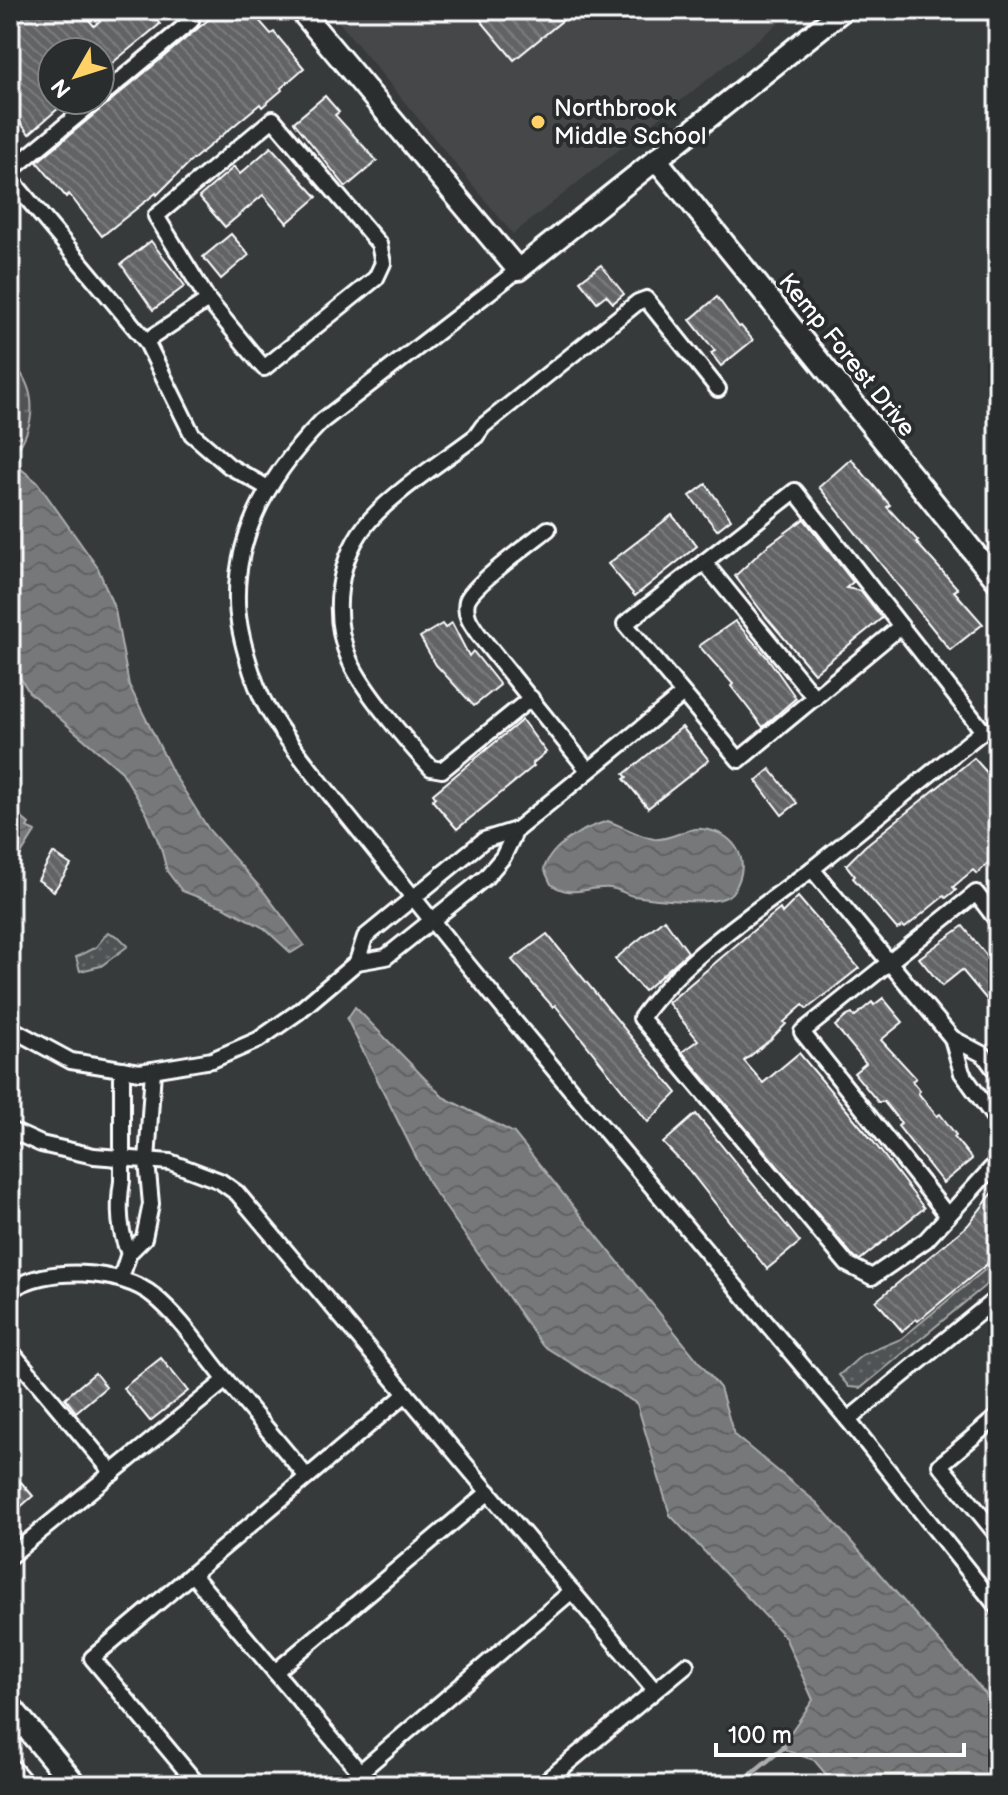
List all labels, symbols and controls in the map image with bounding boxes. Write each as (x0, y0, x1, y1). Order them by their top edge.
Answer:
north arrow (36, 36, 116, 116)
text: N (46, 73, 77, 103)
place label: Northbrook Middle School (554, 94, 706, 151)
marker: Northbrook Middle School (529, 113, 547, 131)
street label: Kemp Forest Drive (772, 268, 922, 442)
scale bar (716, 1707, 964, 1757)
text: 100 m (728, 1721, 792, 1750)

